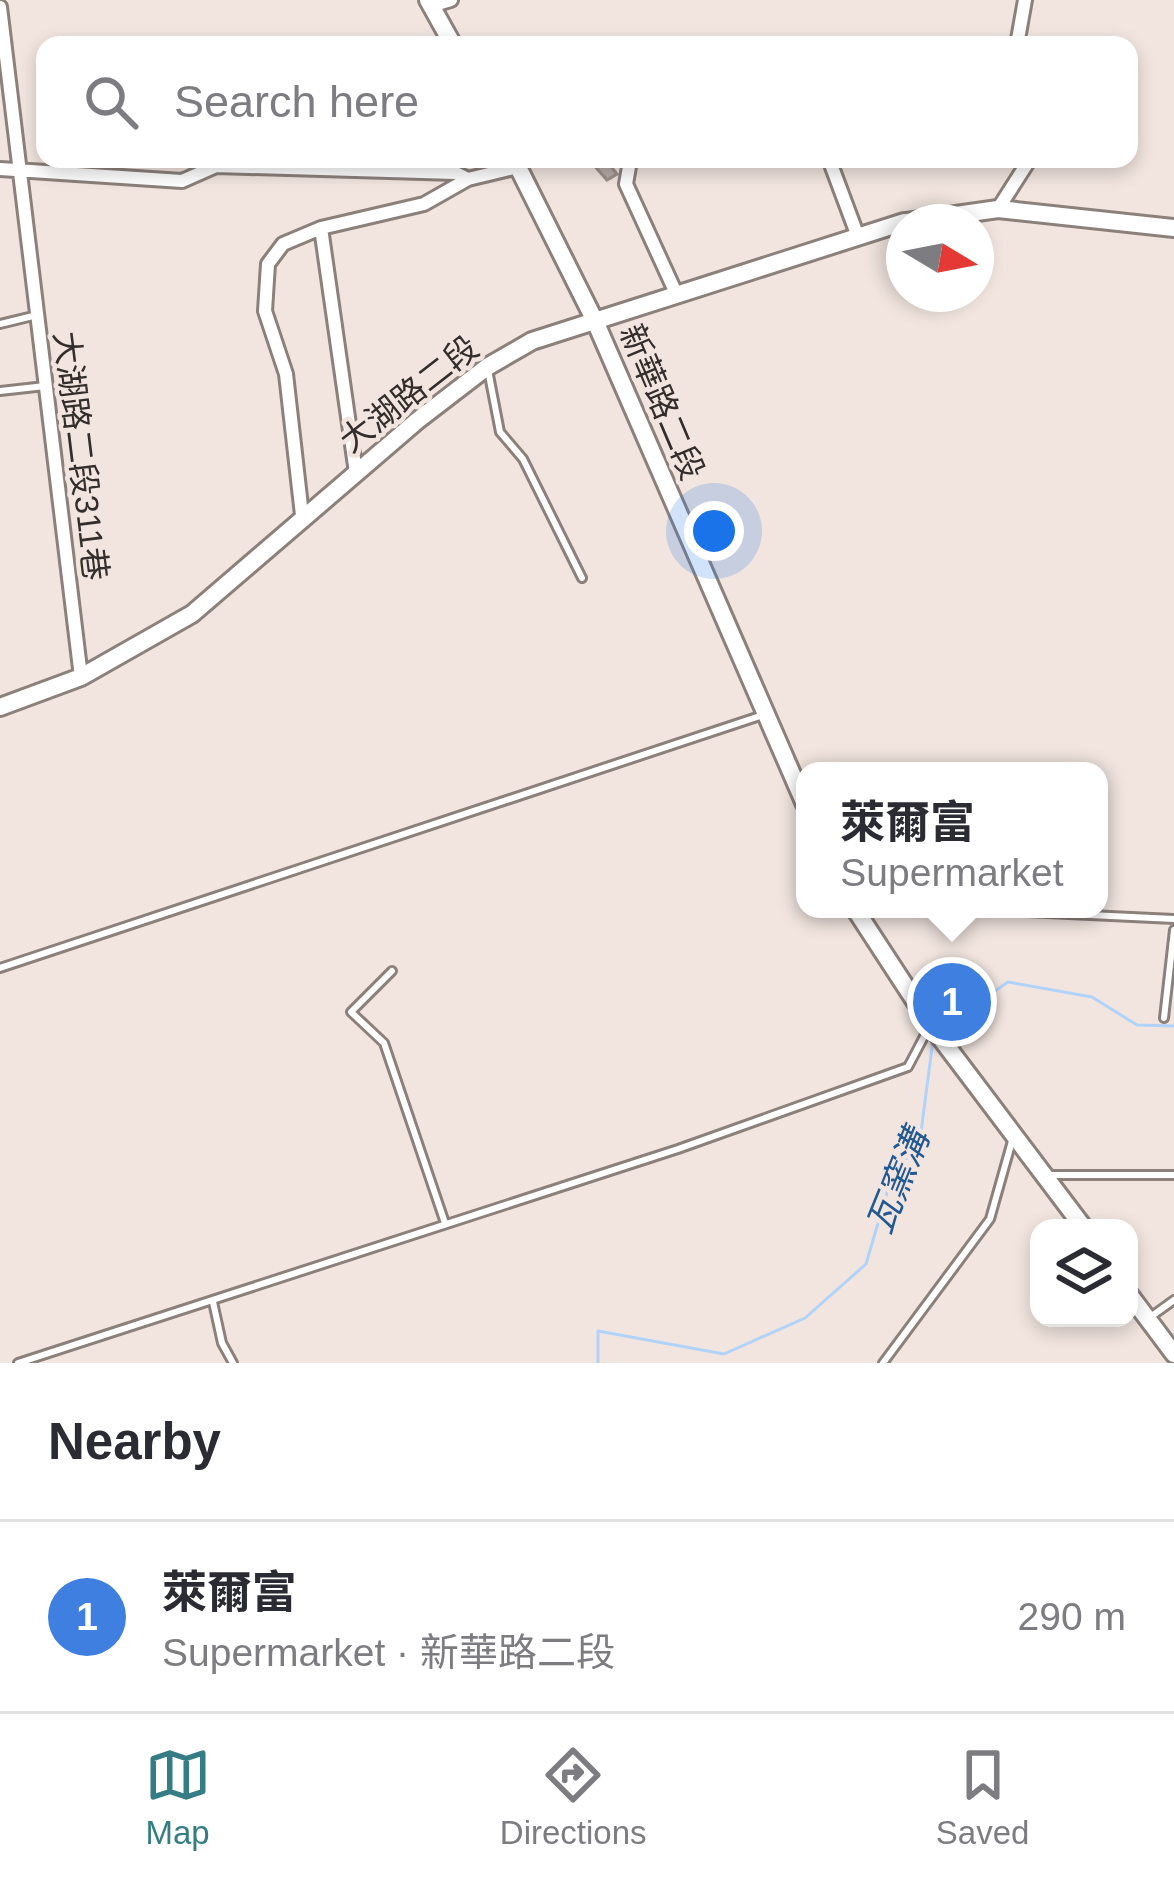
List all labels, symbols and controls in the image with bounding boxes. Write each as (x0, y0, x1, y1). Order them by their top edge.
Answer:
search box (36, 36, 1138, 168)
icon: search (78, 69, 144, 135)
text: Search here (174, 76, 419, 127)
north arrow (886, 204, 994, 312)
street label: 新華路二段 (613, 319, 711, 485)
street label: 大湖路二段311巷 (47, 329, 115, 583)
street label: 大湖路二段 (333, 329, 485, 459)
your location (684, 501, 744, 561)
popup (796, 762, 1108, 918)
text: 萊爾富 (840, 797, 975, 848)
text: Supermarket (840, 851, 1064, 894)
pin: 1 (913, 957, 991, 1047)
water label: 瓦窯溝 (859, 1119, 939, 1239)
map controls (1030, 1219, 1138, 1327)
button: layers (1030, 1219, 1138, 1327)
text: Nearby (48, 1413, 221, 1470)
text: 萊爾富 (162, 1567, 297, 1618)
text: 1 (76, 1595, 98, 1638)
text: 290 m (1018, 1595, 1126, 1638)
text: Supermarket · 新華路二段 (162, 1631, 615, 1674)
tab: Map (145, 1742, 211, 1852)
tab: Directions (500, 1742, 647, 1852)
tab: Saved (936, 1742, 1029, 1852)

